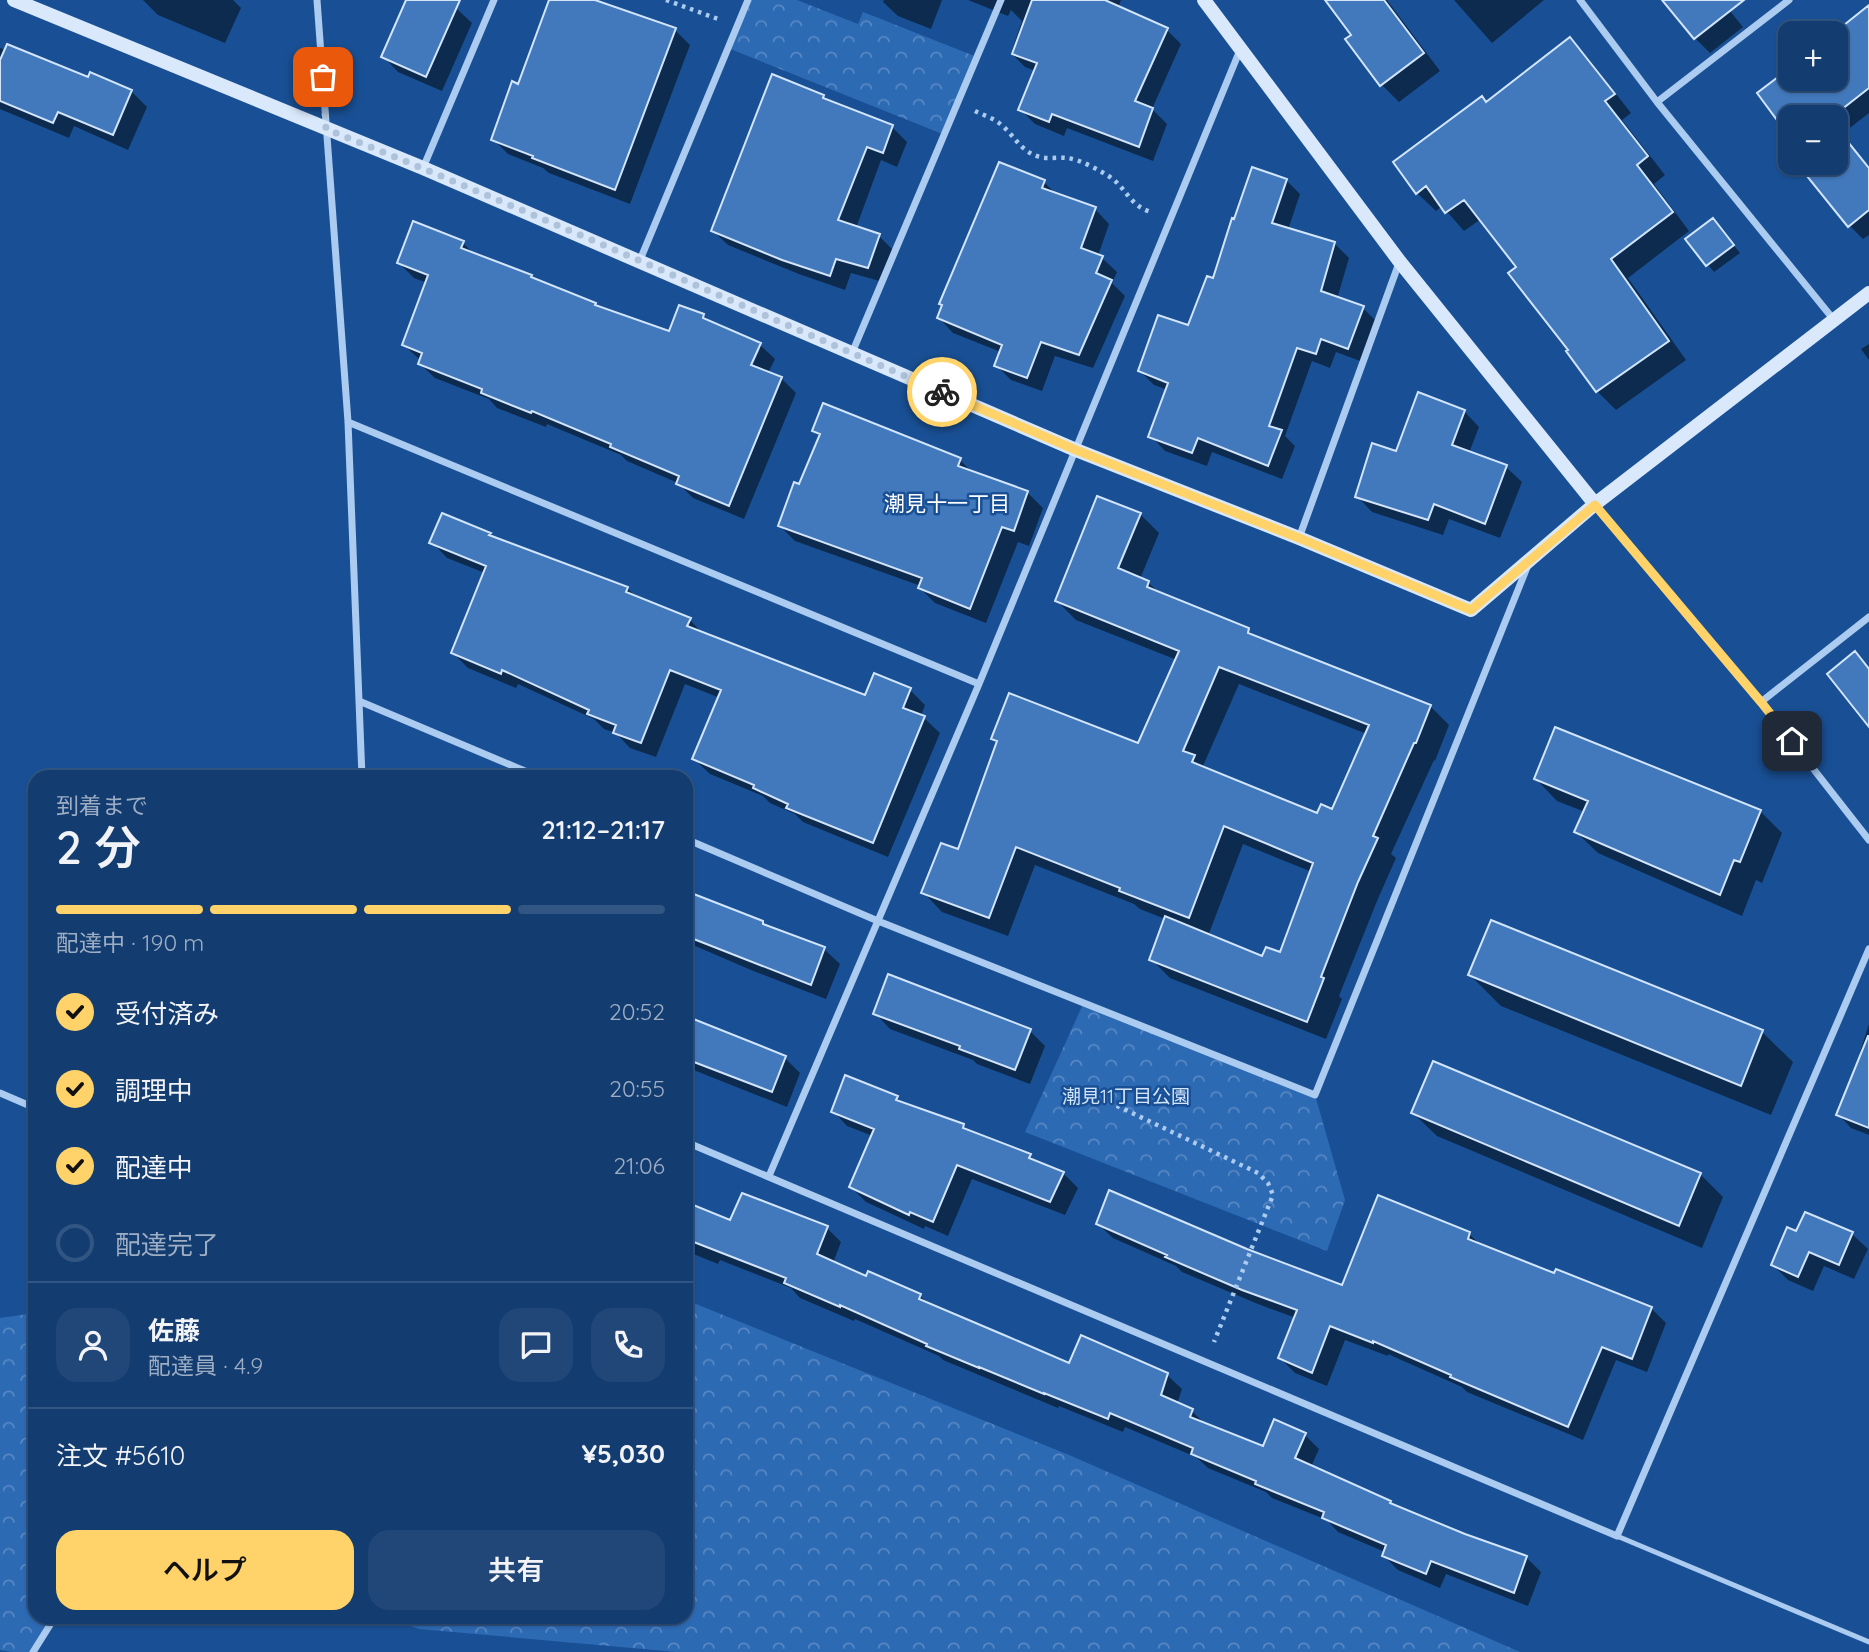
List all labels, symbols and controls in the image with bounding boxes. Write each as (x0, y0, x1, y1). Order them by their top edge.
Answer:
map controls (1778, 21, 1848, 175)
button: + (1778, 21, 1848, 91)
pin (293, 47, 353, 107)
icon: bag (304, 58, 342, 96)
button: − (1778, 105, 1848, 175)
courier (907, 357, 977, 427)
icon: bike (923, 373, 961, 411)
district label: 潮見十一丁目 (884, 490, 1010, 516)
pin (1762, 711, 1822, 771)
icon: home (1773, 722, 1811, 760)
text: 到着まで (56, 791, 148, 820)
text: 21:12–21:17 (541, 813, 665, 846)
text: 2 分 (56, 818, 141, 876)
text: 配達中 · 190 m (56, 928, 204, 957)
icon: check (56, 993, 94, 1031)
text: 受付済み (115, 997, 219, 1030)
text: 20:52 (609, 997, 665, 1026)
icon: check (56, 1070, 94, 1108)
text: 調理中 (115, 1074, 193, 1107)
text: 20:55 (609, 1074, 665, 1103)
park label: 潮見11丁目公園 (1062, 1084, 1190, 1108)
icon: check (56, 1147, 94, 1185)
text: 配達中 (115, 1151, 193, 1184)
text: 21:06 (613, 1151, 665, 1180)
text: 配達完了 (115, 1228, 219, 1261)
button: person (56, 1308, 130, 1382)
button: chat (499, 1308, 573, 1382)
button: phone (591, 1308, 665, 1382)
text: 佐藤 (148, 1314, 200, 1347)
text: 配達員 · 4.9 (148, 1351, 263, 1380)
text: ¥5,030 (581, 1437, 665, 1470)
text: 注文 #5610 (56, 1439, 185, 1472)
button: ヘルプ (56, 1530, 354, 1610)
button: 共有 (368, 1530, 665, 1610)

